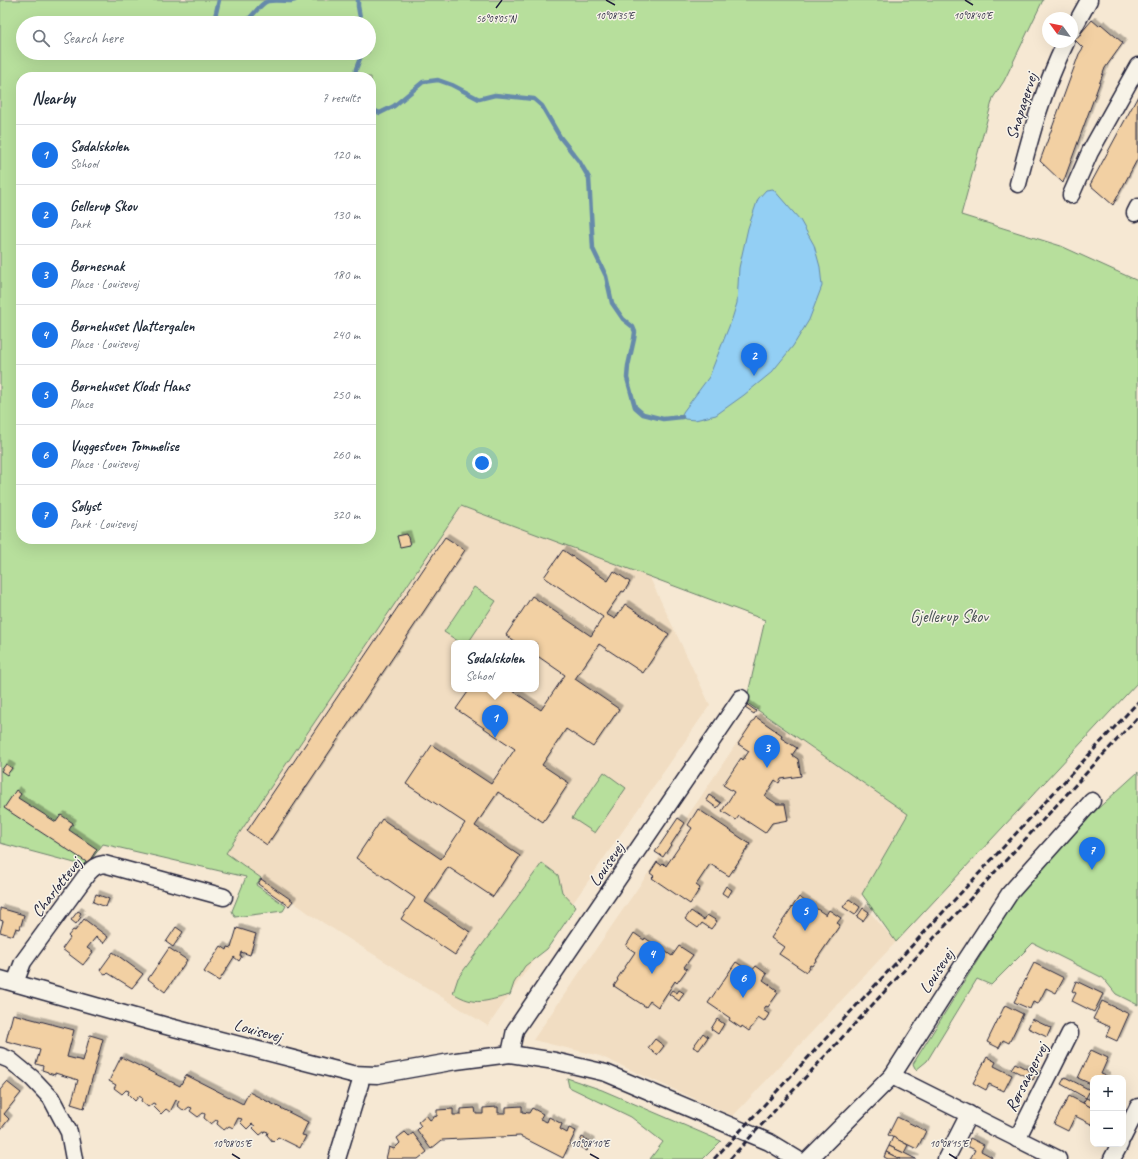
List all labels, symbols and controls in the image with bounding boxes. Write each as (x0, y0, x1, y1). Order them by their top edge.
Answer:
text: 10°08'35"E (596, 9, 636, 22)
text: 10°08'40"E (954, 9, 994, 22)
text: 56°09'05"N (476, 12, 518, 25)
north arrow (1042, 12, 1078, 48)
search box (16, 16, 376, 60)
icon: search (30, 27, 52, 49)
text: Search here (62, 29, 123, 48)
street label: Snapagervej (1001, 68, 1043, 142)
text: Nearby (32, 88, 75, 109)
text: 7 results (322, 90, 360, 106)
text: Sødalskolen (70, 137, 129, 156)
text: 1 (42, 147, 48, 163)
text: 120 m (332, 147, 360, 163)
text: School (70, 156, 98, 172)
text: Gellerup Skov (70, 197, 137, 216)
text: 2 (42, 207, 48, 223)
text: 130 m (332, 207, 360, 223)
text: Park (70, 216, 91, 232)
text: Børnesnak (70, 257, 124, 276)
text: 3 (42, 267, 48, 283)
text: 180 m (332, 267, 360, 283)
text: Place · Louisevej (70, 276, 139, 292)
text: Børnehuset Nattergalen (70, 317, 194, 336)
text: 4 (42, 327, 48, 343)
text: 240 m (332, 327, 360, 343)
text: Place · Louisevej (70, 336, 139, 352)
pin: 2 (741, 343, 767, 376)
text: Børnehuset Klods Hans (70, 377, 189, 396)
text: 5 (42, 387, 48, 403)
text: 250 m (332, 387, 360, 403)
text: Place (70, 396, 93, 412)
text: Vuggestuen Tommelise (70, 437, 179, 456)
text: 6 (42, 447, 48, 463)
text: 260 m (332, 447, 360, 463)
your location (472, 453, 492, 473)
text: Place · Louisevej (70, 456, 139, 472)
text: Sølyst (70, 497, 101, 516)
text: 7 (42, 507, 48, 523)
text: 320 m (332, 507, 360, 523)
text: Park · Louisevej (70, 516, 137, 532)
park label: Gjellerup Skov (910, 606, 989, 627)
popup (451, 640, 539, 692)
text: Sødalskolen (466, 649, 524, 668)
text: School (466, 668, 493, 684)
pin: 1 (482, 705, 508, 738)
pin: 3 (754, 735, 780, 768)
street label: Louisevej (584, 836, 630, 890)
pin: 7 (1079, 837, 1105, 870)
street label: Charlottevej (27, 851, 88, 921)
pin: 5 (792, 898, 818, 931)
pin: 4 (639, 941, 665, 974)
street label: Louisevej (914, 943, 960, 997)
pin: 6 (730, 965, 756, 998)
street label: Louisevej (232, 1014, 287, 1048)
street label: Rørsangervej (1000, 1037, 1054, 1115)
map controls (1090, 1075, 1126, 1147)
button: + (1090, 1075, 1126, 1111)
button: − (1090, 1111, 1126, 1147)
text: 10°08'05"E (213, 1137, 253, 1150)
text: 10°08'10"E (571, 1137, 611, 1150)
text: 10°08'15"E (930, 1137, 970, 1150)

